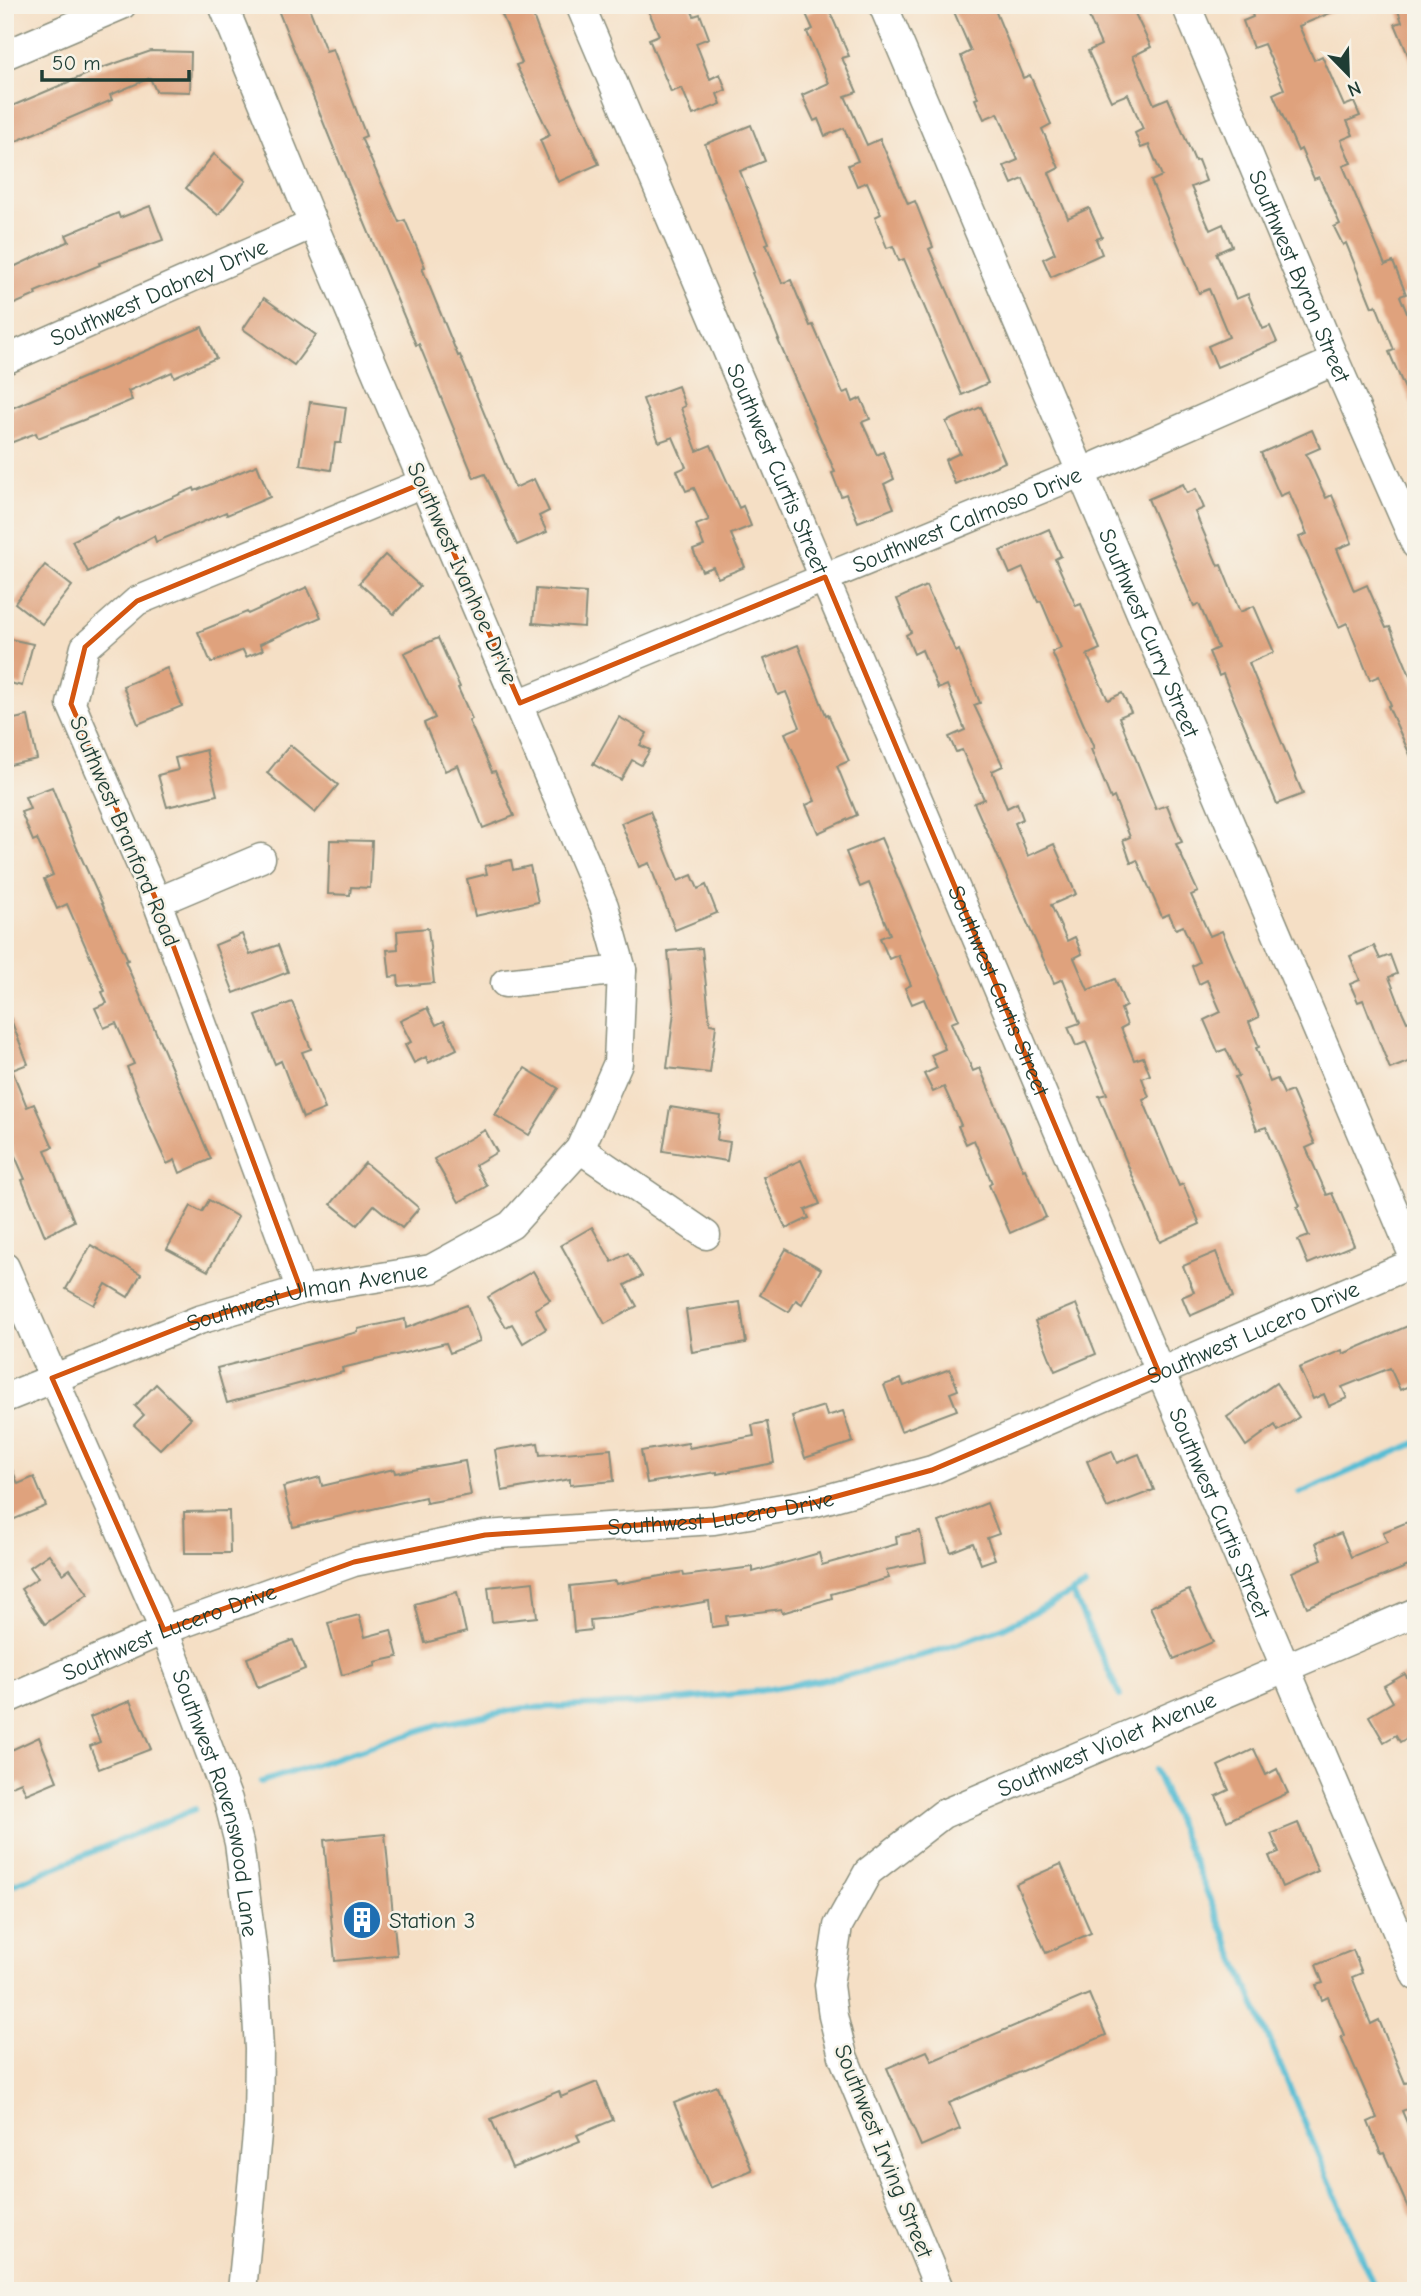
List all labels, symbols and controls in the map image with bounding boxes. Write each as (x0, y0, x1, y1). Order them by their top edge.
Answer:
scale bar (42, 38, 189, 82)
north arrow (1312, 38, 1382, 108)
text: 50 m (52, 51, 101, 75)
text: N (1344, 76, 1364, 101)
street label: Southwest Byron Street (1243, 166, 1356, 388)
street label: Southwest Dabney Drive (46, 233, 272, 352)
street label: Southwest Curtis Street (721, 360, 834, 579)
street label: Southwest Ivanhoe Drive (401, 458, 524, 688)
street label: Southwest Calmoso Drive (848, 461, 1086, 579)
street label: Southwest Curry Street (1093, 525, 1205, 743)
street label: Southwest Branford Road (64, 712, 185, 951)
street label: Southwest Curtis Street (942, 882, 1056, 1101)
street label: Southwest Ulman Avenue (183, 1257, 430, 1338)
street label: Southwest Lucero Drive (1143, 1275, 1363, 1390)
street label: Southwest Curtis Street (1163, 1404, 1276, 1624)
street label: Southwest Lucero Drive (607, 1485, 837, 1541)
street label: Southwest Lucero Drive (58, 1578, 280, 1687)
street label: Southwest Ravenswood Lane (166, 1666, 264, 1938)
street label: Southwest Violet Avenue (994, 1686, 1220, 1803)
building icon: Station 3 (341, 1899, 383, 1941)
place label: Station 3 (389, 1907, 475, 1934)
street label: Southwest Irving Street (828, 2041, 939, 2263)

